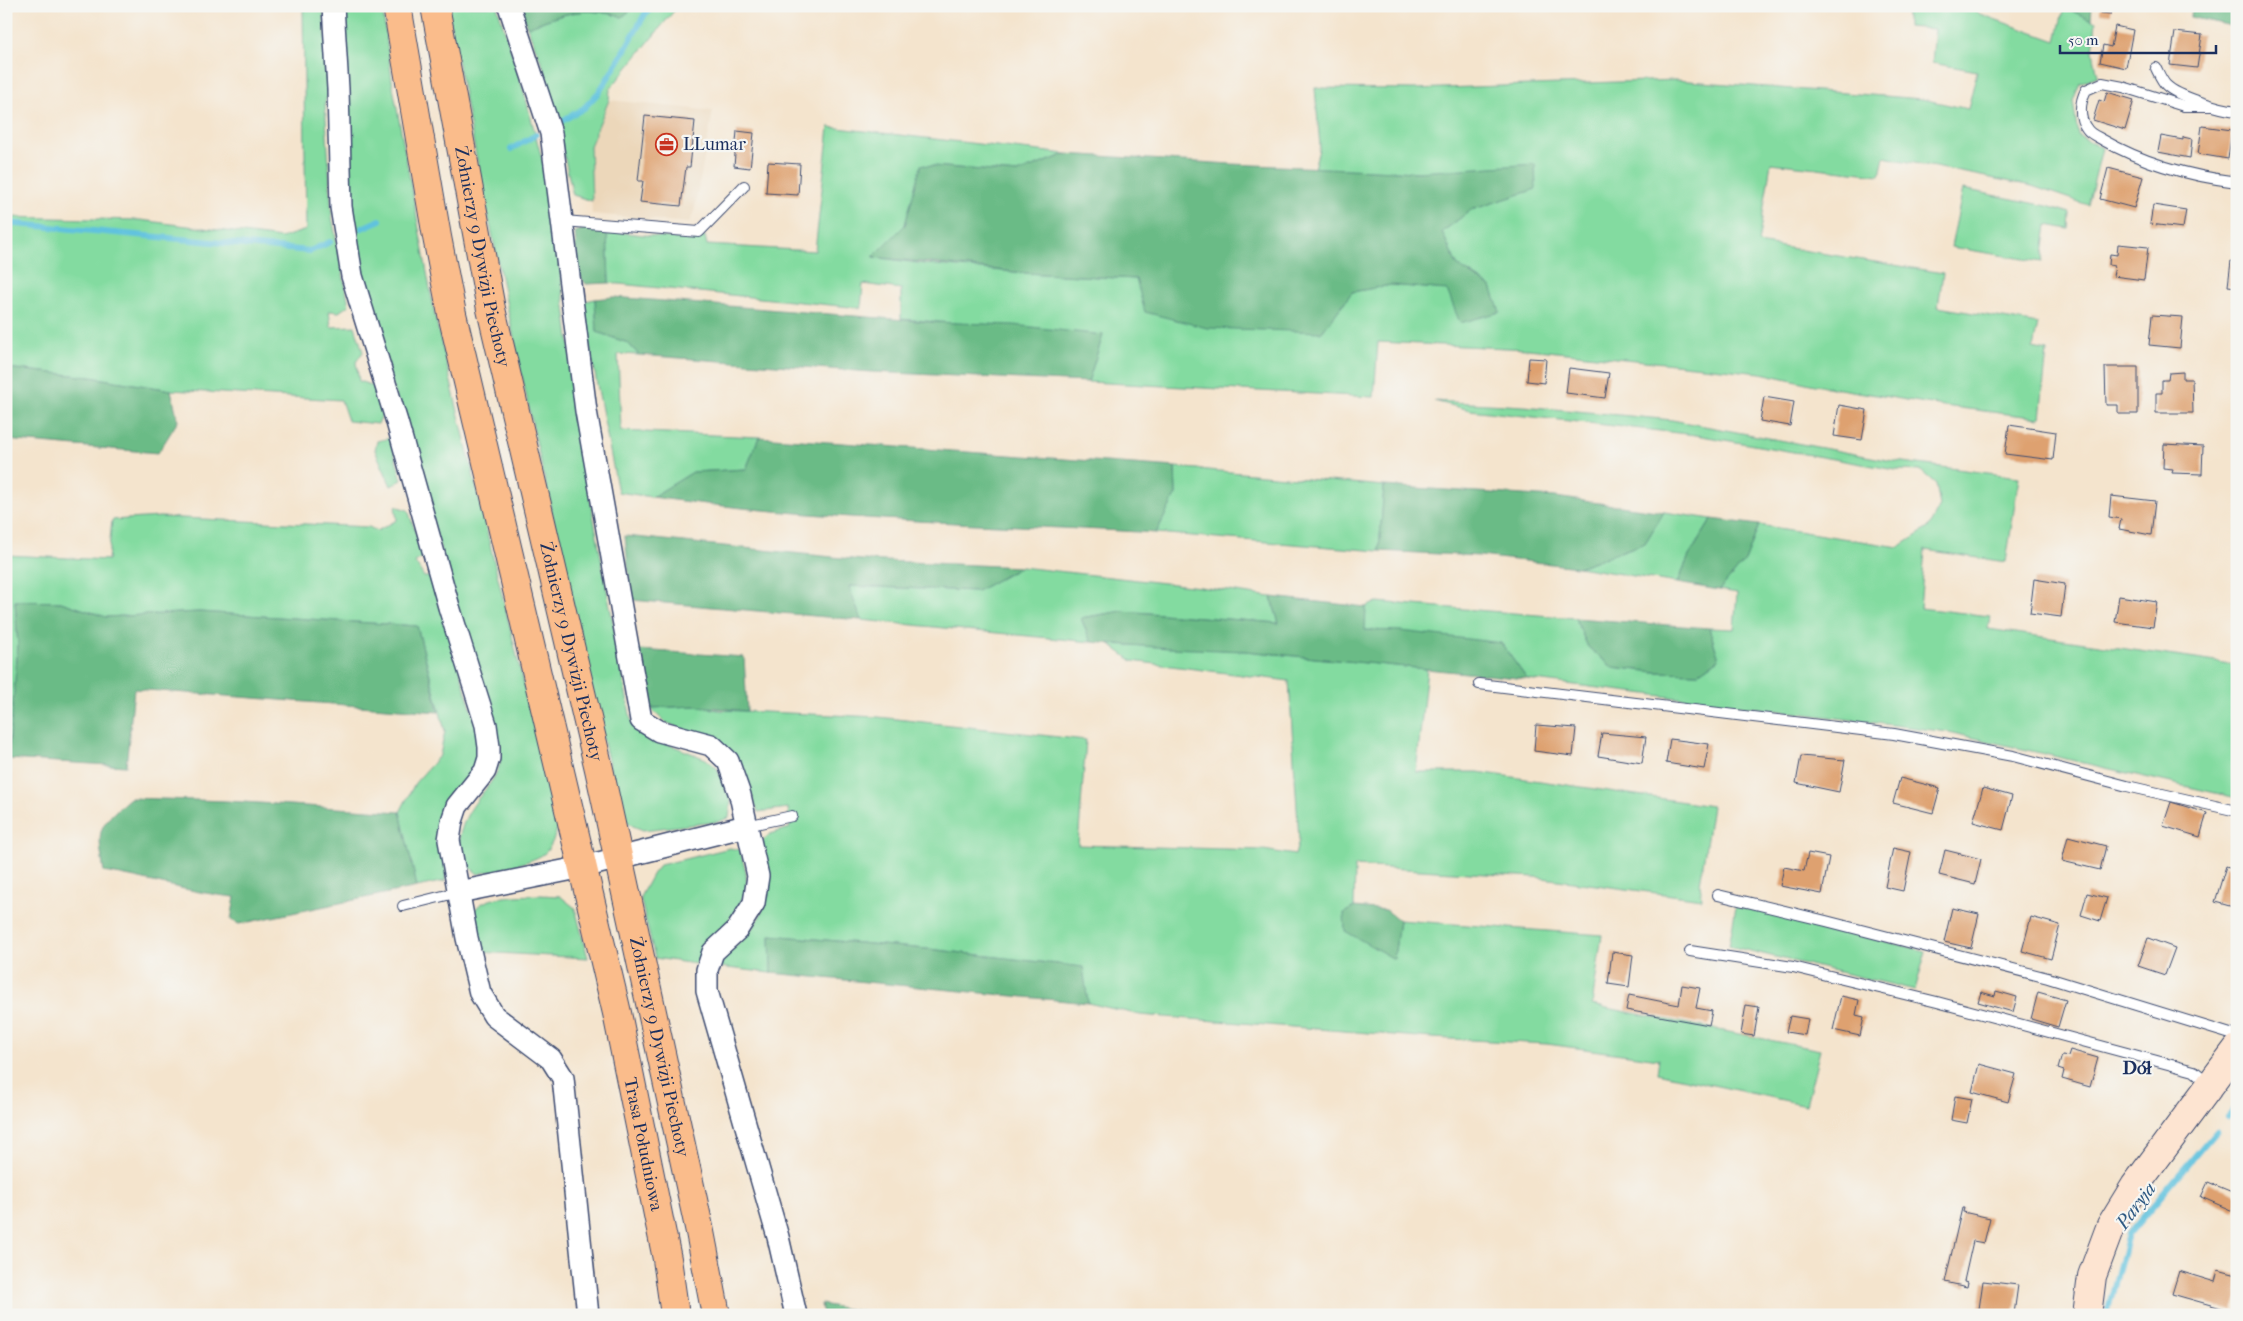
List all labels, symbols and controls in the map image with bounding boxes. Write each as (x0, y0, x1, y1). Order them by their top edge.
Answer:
scale bar (2060, 22, 2217, 54)
text: 50 m (2068, 31, 2099, 49)
office icon: LLumar (655, 132, 679, 156)
place label: LLumar (683, 134, 746, 155)
street label: Żołnierzy 9 Dywizji Piechoty (451, 144, 515, 371)
street label: Żołnierzy 9 Dywizji Piechoty (535, 539, 608, 765)
street label: Żołnierzy 9 Dywizji Piechoty (625, 934, 694, 1160)
district label: Dół (2122, 1057, 2152, 1079)
street label: Trasa Południowa (620, 1076, 668, 1214)
water label: Paryja (2111, 1178, 2161, 1235)

